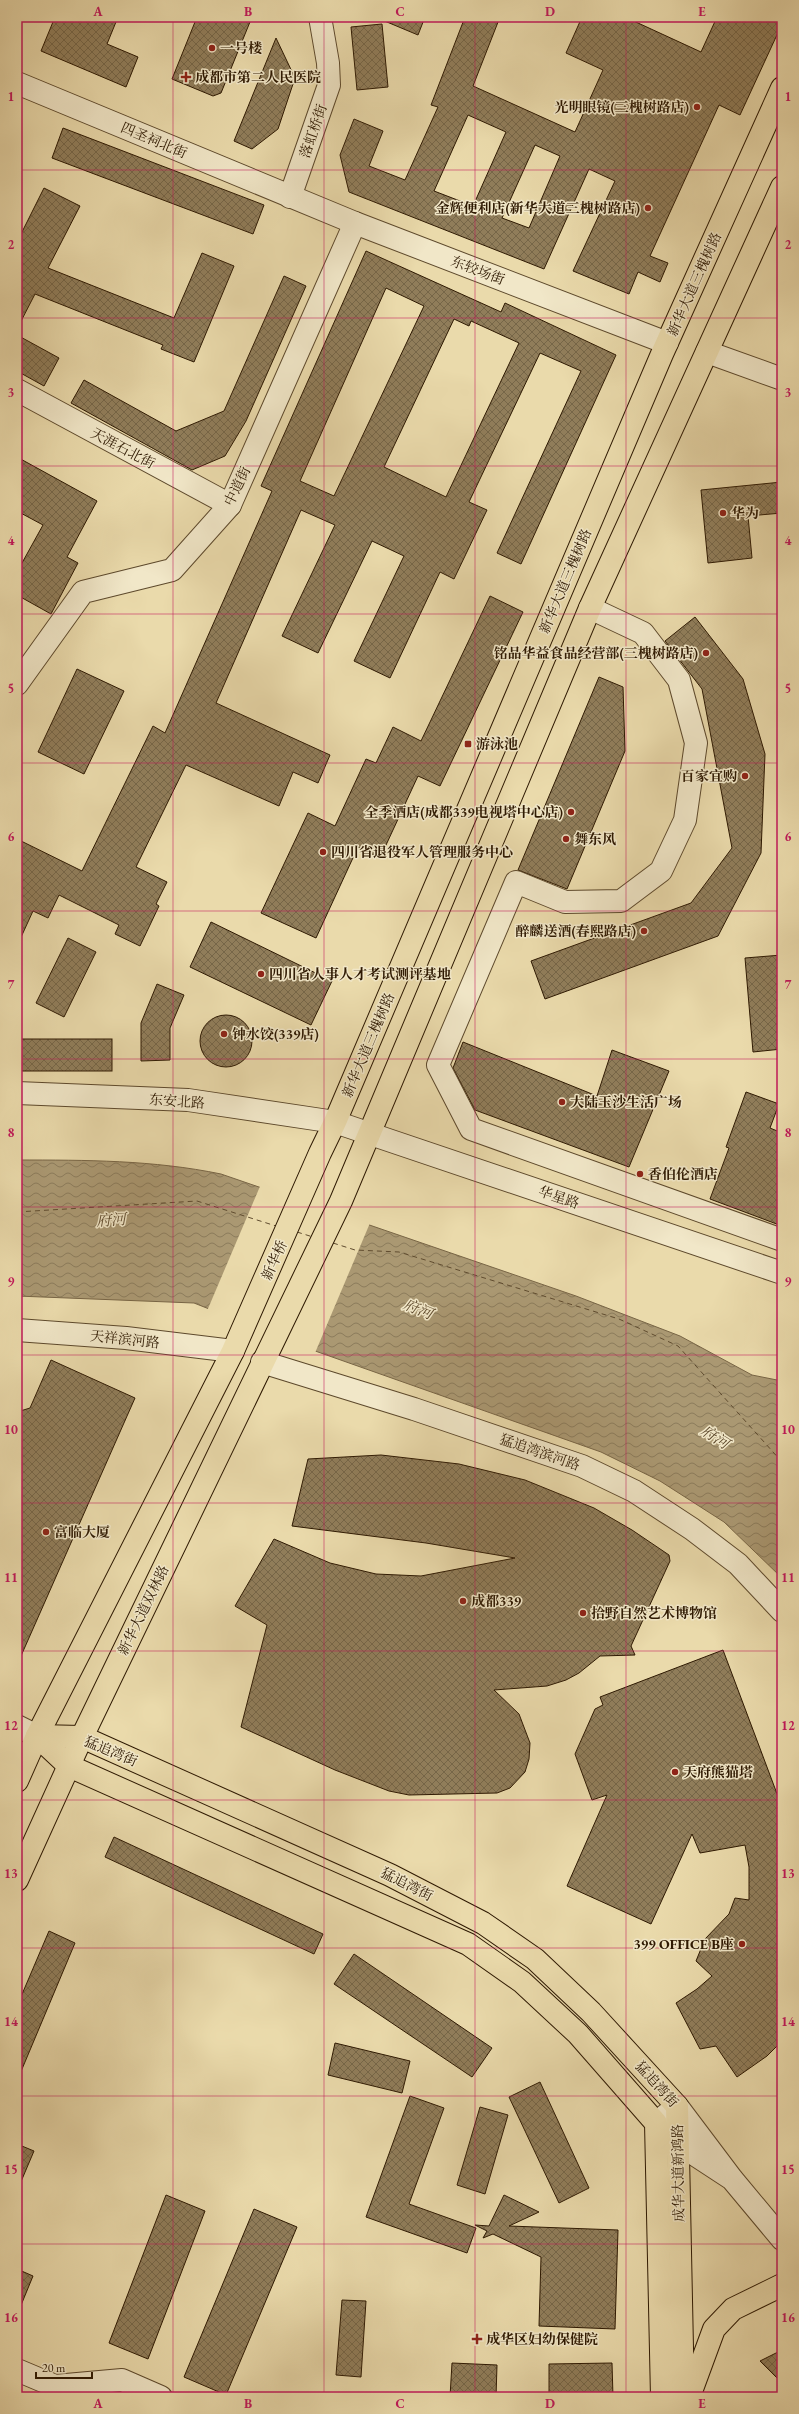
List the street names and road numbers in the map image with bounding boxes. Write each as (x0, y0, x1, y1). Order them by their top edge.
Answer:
street label: 落虹桥街 (295, 102, 331, 160)
street label: 四圣祠北街 (118, 118, 190, 162)
street label: 新华大道三槐树路 (663, 229, 725, 339)
street label: 东较场街 (449, 252, 507, 288)
street label: 天涯石北街 (88, 424, 158, 472)
street label: 中道街 (220, 463, 254, 509)
street label: 新华大道三槐树路 (535, 526, 595, 636)
street label: 新华大道三槐树路 (338, 990, 398, 1100)
street label: 东安北路 (148, 1090, 206, 1112)
street label: 华星路 (536, 1182, 582, 1212)
street label: 新华桥 (257, 1237, 291, 1283)
street label: 天祥滨河路 (89, 1326, 161, 1352)
street label: 猛追湾滨河路 (497, 1430, 583, 1474)
street label: 新华大道双林路 (113, 1562, 173, 1658)
street label: 猛追湾街 (82, 1732, 140, 1770)
street label: 猛追湾街 (378, 1863, 436, 1905)
street label: 猛追湾街 (632, 2057, 682, 2111)
street label: 成华大道新鸿路 (668, 2124, 688, 2222)

